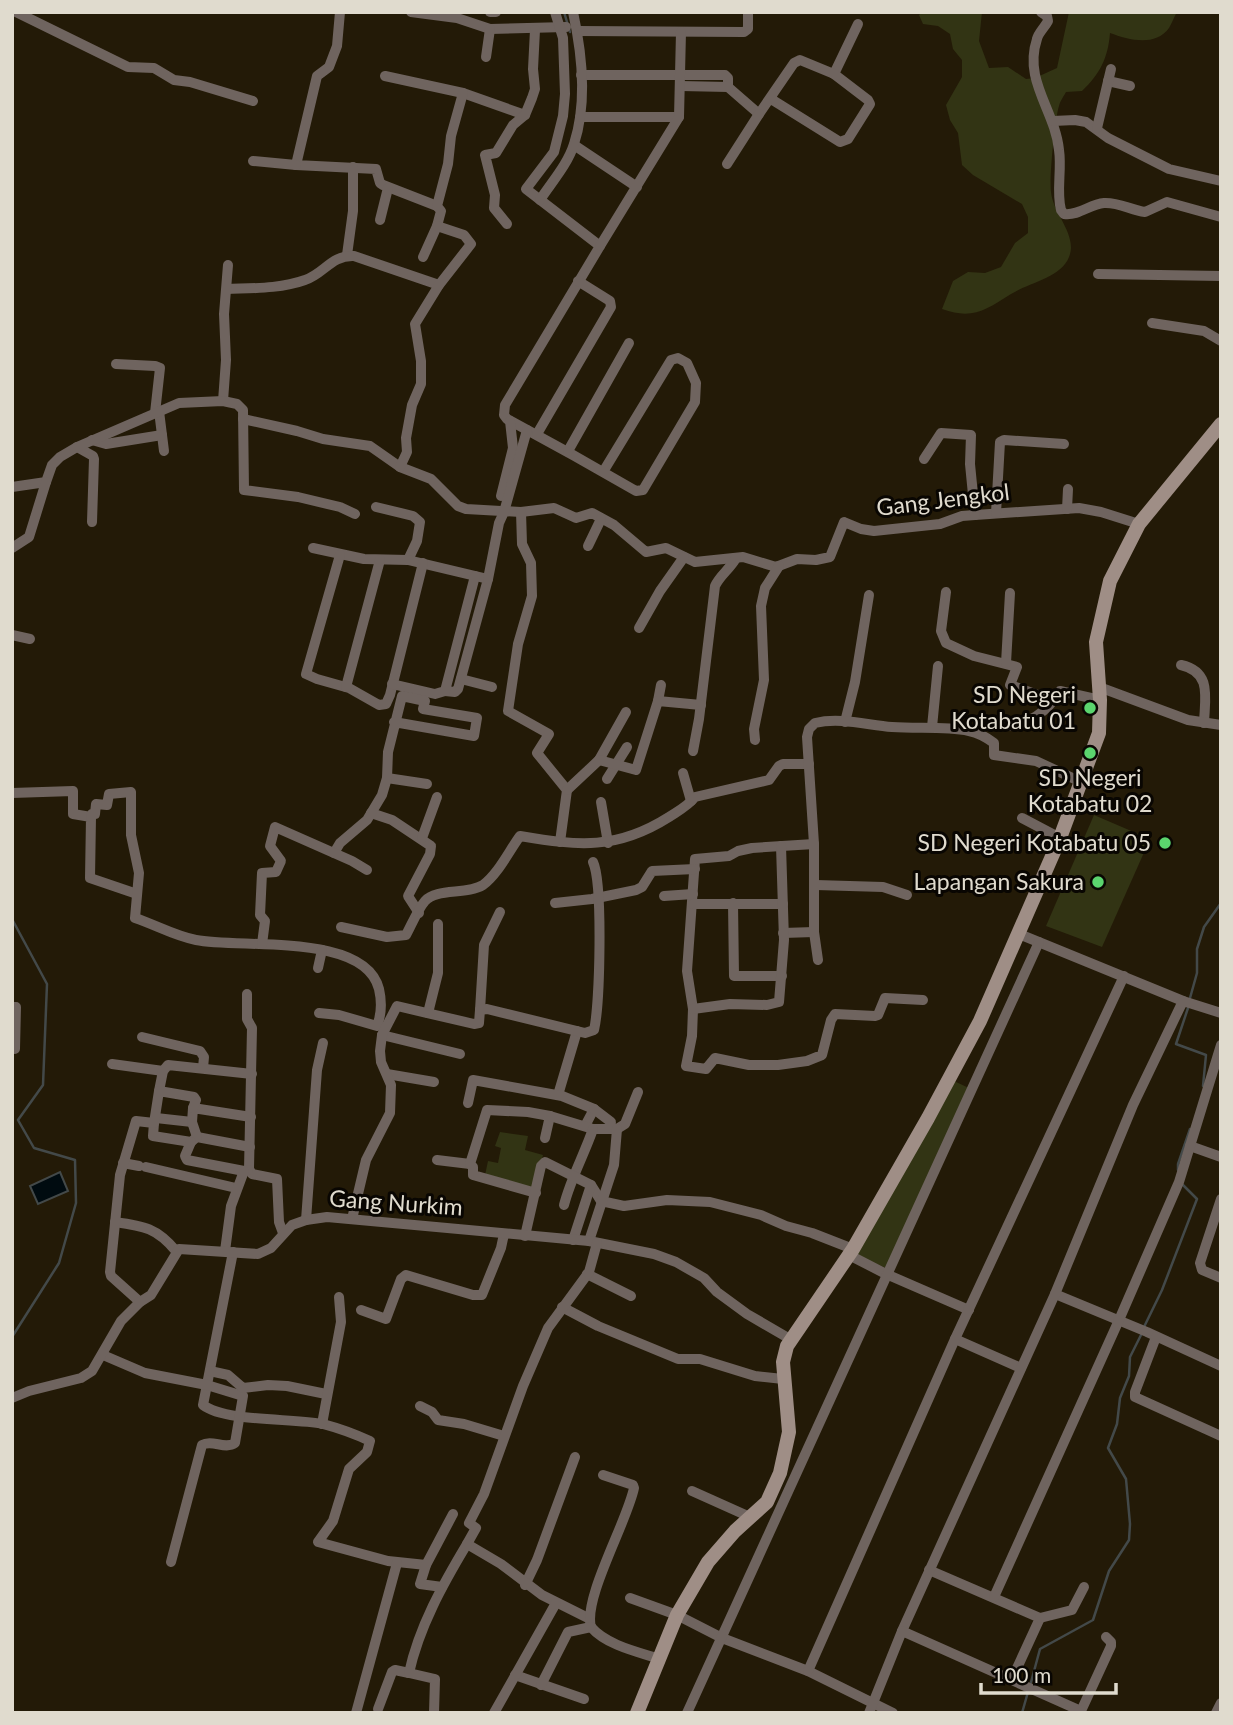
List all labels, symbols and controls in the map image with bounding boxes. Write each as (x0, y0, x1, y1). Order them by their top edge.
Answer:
street label: Gang Jengkol (875, 477, 1011, 521)
place label: SD Negeri Kotabatu 01 (951, 680, 1076, 734)
marker: SD Negeri Kotabatu 01 (1082, 700, 1098, 716)
marker: SD Negeri Kotabatu 02 (1082, 745, 1098, 761)
place label: SD Negeri Kotabatu 02 (1028, 763, 1152, 817)
place label: SD Negeri Kotabatu 05 (917, 828, 1151, 856)
marker: SD Negeri Kotabatu 05 (1157, 835, 1173, 851)
place label: Lapangan Sakura (914, 867, 1084, 895)
marker: Lapangan Sakura (1090, 874, 1106, 890)
street label: Gang Nurkim (328, 1183, 464, 1221)
scale bar (981, 1652, 1116, 1696)
text: 100 m (992, 1662, 1051, 1687)

